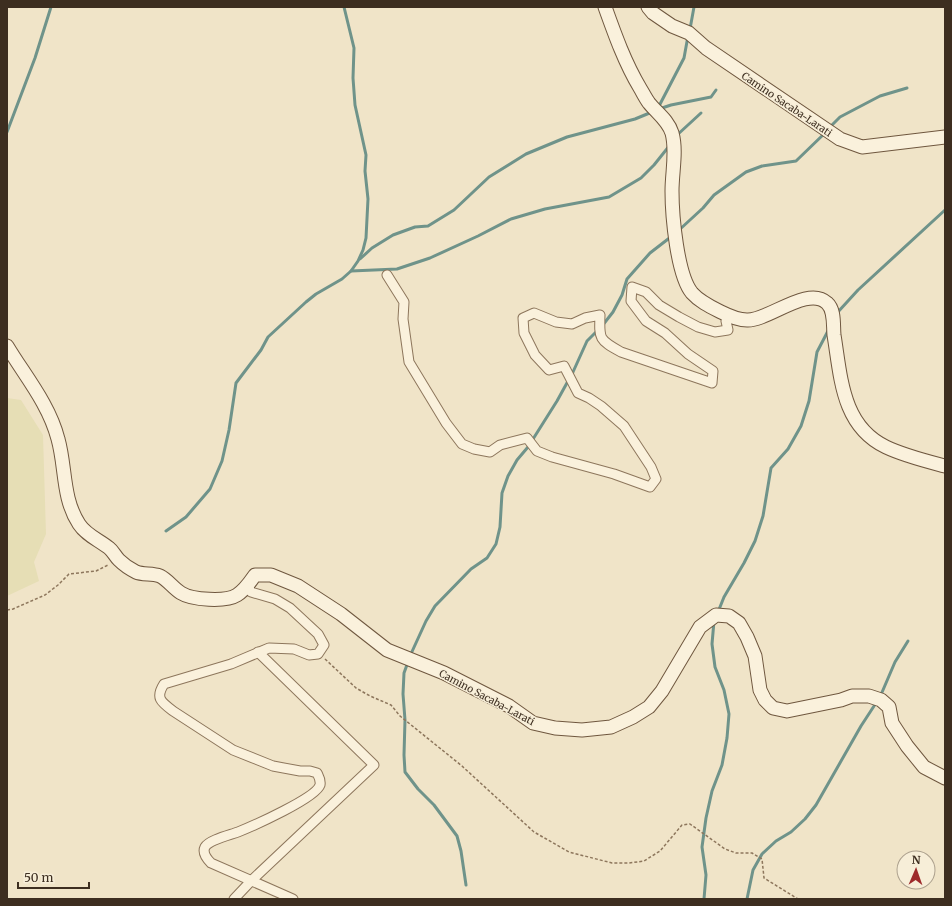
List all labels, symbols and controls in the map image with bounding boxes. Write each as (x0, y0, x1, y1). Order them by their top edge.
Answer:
street label: Camino Sacaba-Larati (739, 69, 834, 140)
street label: Camino Sacaba-Larati (437, 667, 537, 728)
north arrow (896, 850, 936, 890)
text: N (912, 853, 921, 867)
scale bar (18, 864, 89, 890)
text: 50 m (24, 870, 53, 885)

